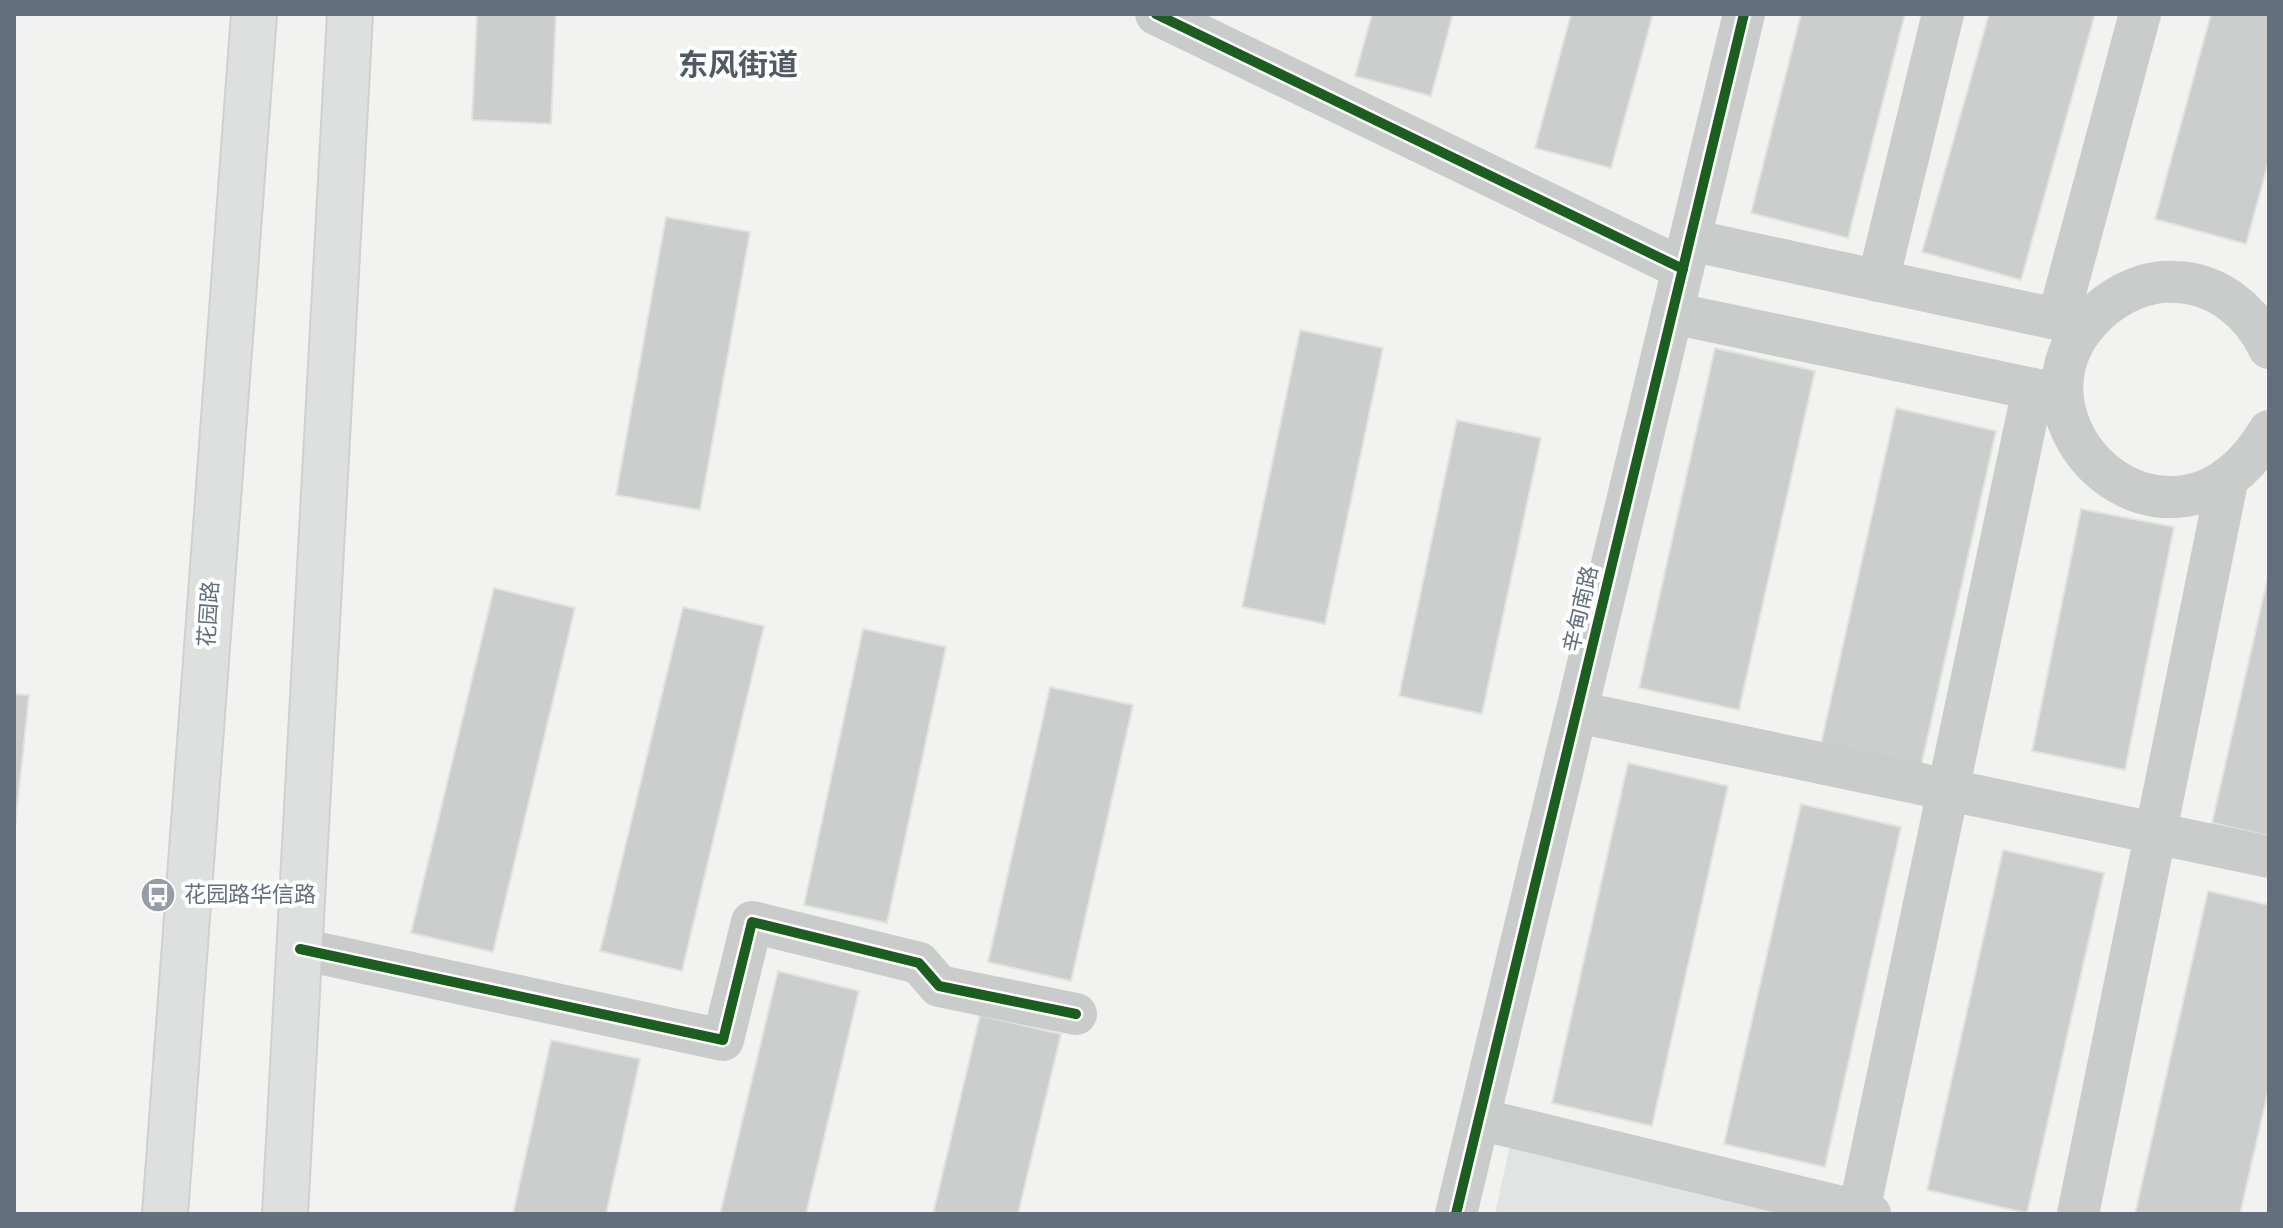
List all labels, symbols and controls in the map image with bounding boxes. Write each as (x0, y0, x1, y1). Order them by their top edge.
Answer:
district label: 东风街道 (678, 44, 798, 87)
street label: 辛甸南路 (1556, 563, 1606, 655)
street label: 花园路 (191, 580, 227, 648)
bus stop icon: 花园路华信路 (139, 876, 177, 914)
place label: 花园路华信路 (184, 879, 316, 911)

